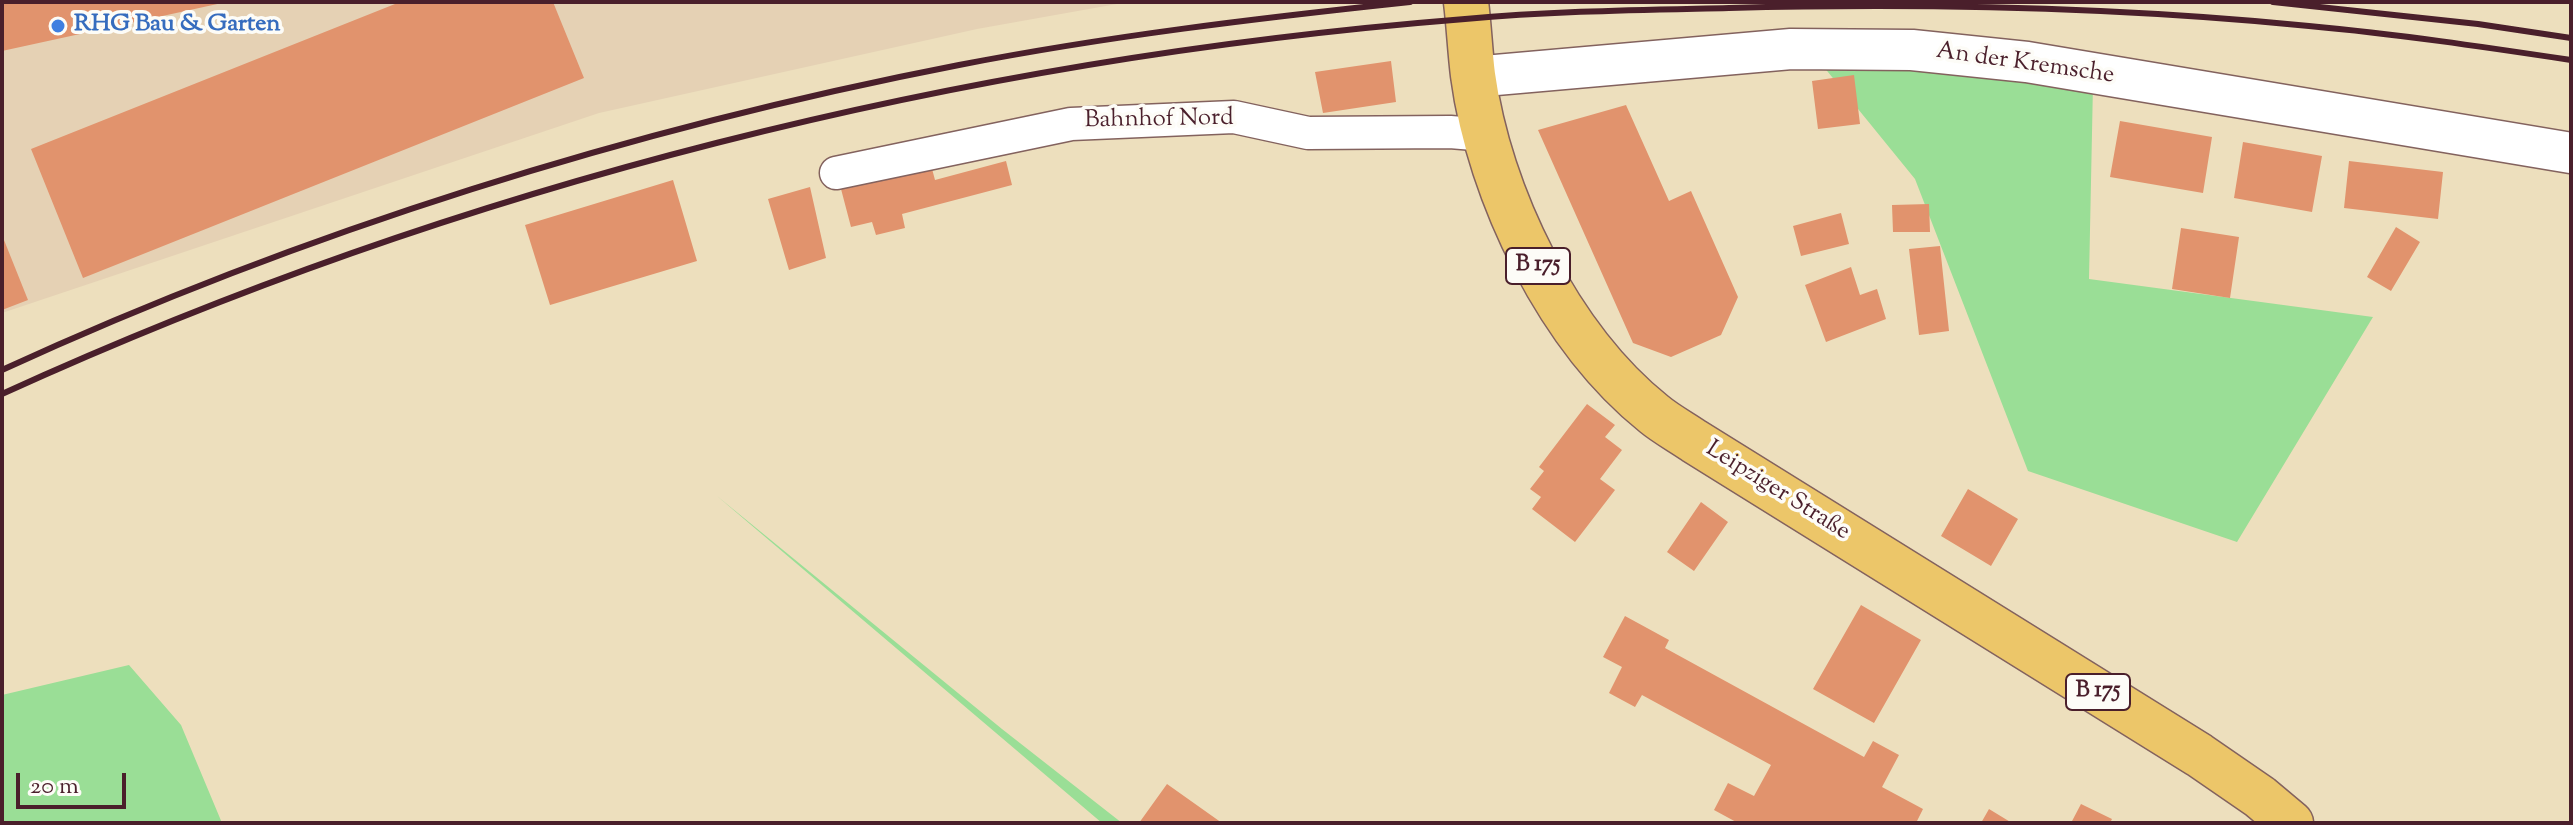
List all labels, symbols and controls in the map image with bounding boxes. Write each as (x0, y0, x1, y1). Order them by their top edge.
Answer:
place label: RHG Bau & Garten (74, 12, 281, 40)
marker: RHG Bau & Garten (49, 17, 67, 35)
street label: An der Kremsche (1934, 38, 2116, 92)
street label: Bahnhof Nord (1084, 105, 1234, 137)
road number: B 175 (1506, 248, 1570, 284)
street label: Leipziger Straße (1700, 436, 1854, 548)
road number: B 175 (2066, 674, 2130, 710)
scale bar (20, 757, 130, 807)
text: 20 m (30, 770, 79, 804)

